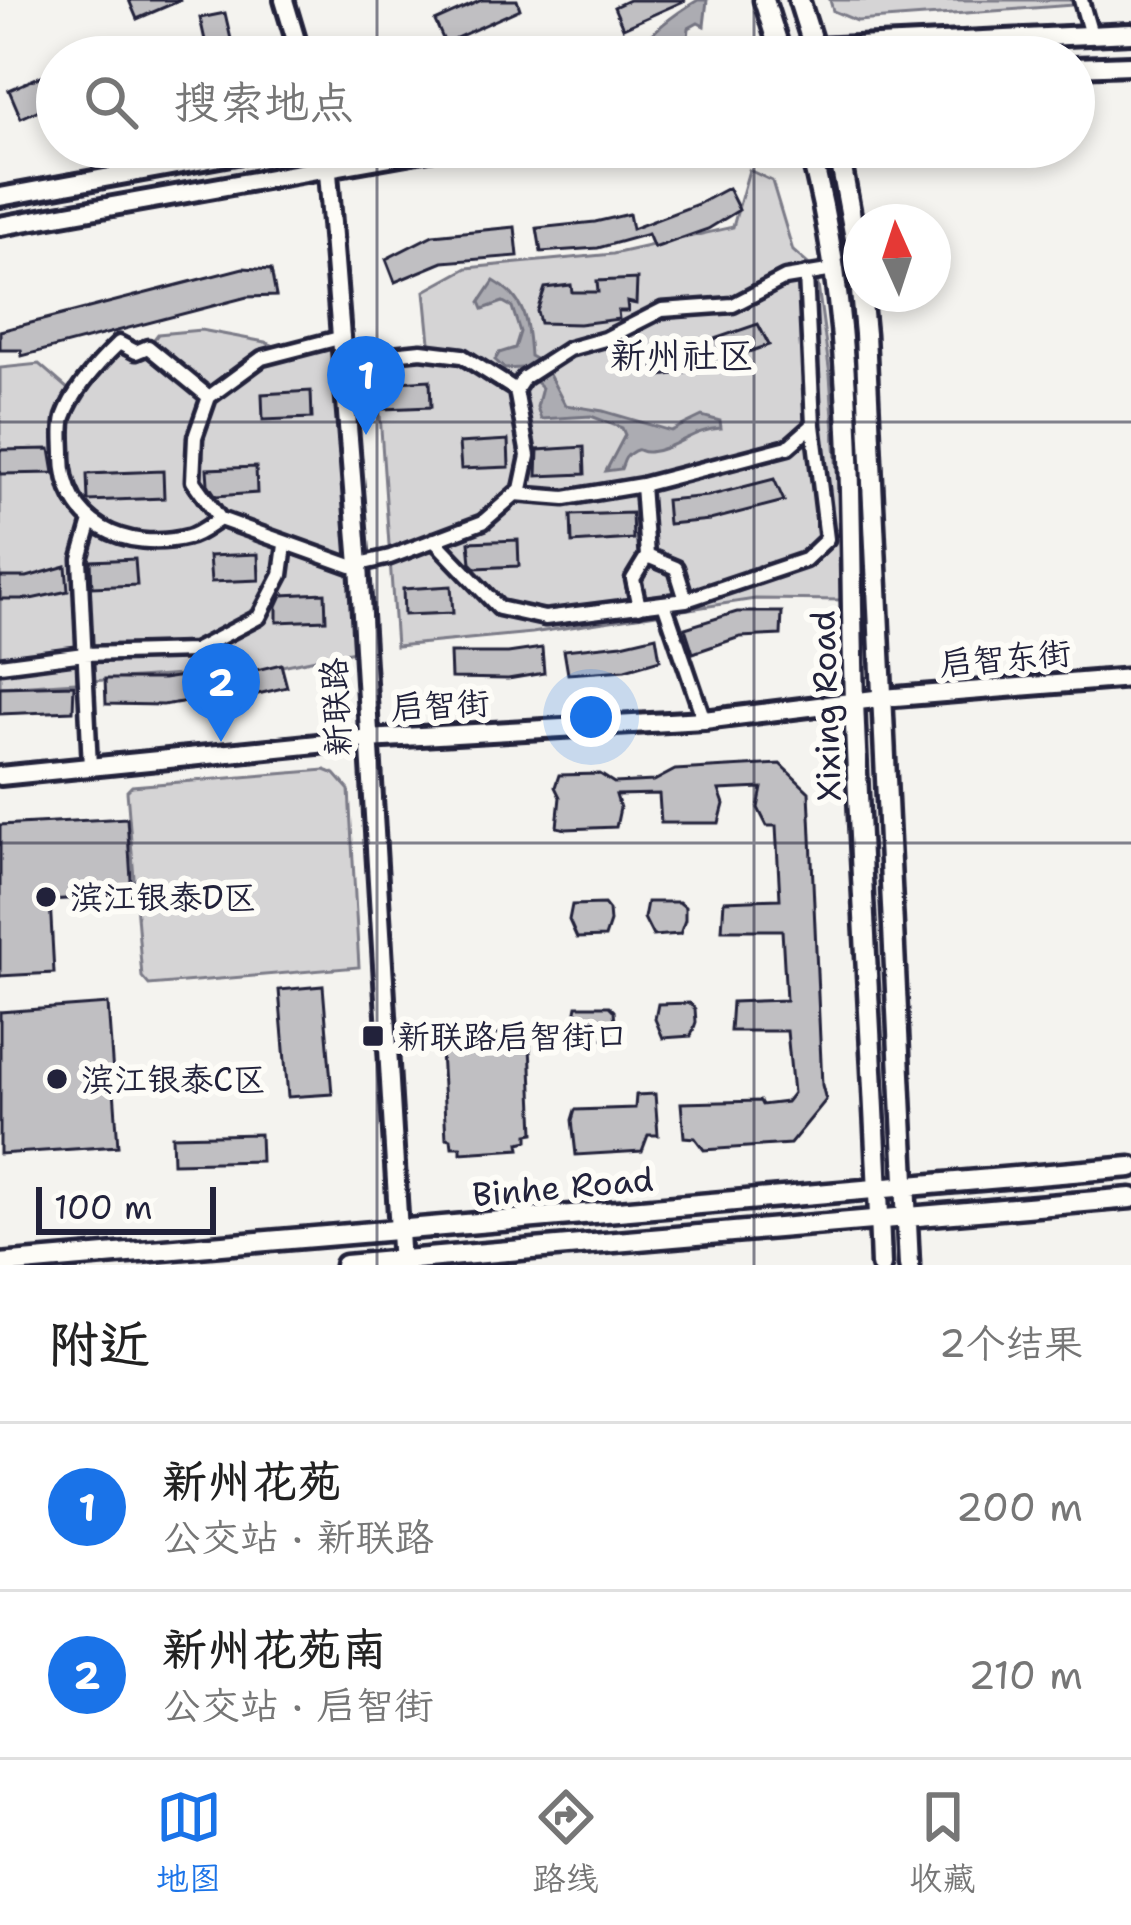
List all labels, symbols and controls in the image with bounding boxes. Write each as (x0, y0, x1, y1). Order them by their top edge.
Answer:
search box (36, 36, 1095, 168)
icon: search (78, 69, 144, 135)
text: 搜索地点 (174, 72, 354, 132)
north arrow (843, 204, 951, 312)
district label: 新州社区 (610, 331, 754, 380)
pin: 1 (327, 336, 405, 435)
street label: Xixing Road (800, 610, 852, 802)
street label: 启智东街 (937, 630, 1073, 686)
pin: 2 (182, 643, 260, 742)
street label: 新联路 (311, 656, 361, 758)
street label: 启智街 (389, 680, 491, 730)
your location (561, 687, 621, 747)
place label: 滨江银泰D区 (70, 875, 257, 920)
marker: 滨江银泰D区 (33, 884, 59, 910)
place label: 新联路启智街口 (397, 1014, 628, 1059)
marker: 新联路启智街口 (360, 1023, 386, 1049)
place label: 滨江银泰C区 (81, 1057, 266, 1102)
marker: 滨江银泰C区 (44, 1066, 70, 1092)
street label: Binhe Road (471, 1157, 655, 1217)
scale bar (36, 1181, 216, 1234)
text: 100 m (54, 1185, 153, 1230)
text: 附近 (48, 1310, 150, 1378)
text: 2个结果 (939, 1317, 1083, 1369)
text: 新州花苑 (162, 1451, 342, 1511)
text: 1 (78, 1481, 96, 1533)
text: 200 m (956, 1481, 1083, 1533)
text: 公交站 · 新联路 (162, 1511, 434, 1563)
text: 新州花苑南 (162, 1619, 387, 1679)
text: 2 (73, 1649, 101, 1701)
text: 210 m (968, 1649, 1083, 1701)
text: 公交站 · 启智街 (162, 1679, 434, 1731)
tab: 地图 (156, 1784, 222, 1901)
tab: 路线 (533, 1784, 599, 1901)
tab: 收藏 (910, 1784, 976, 1901)

